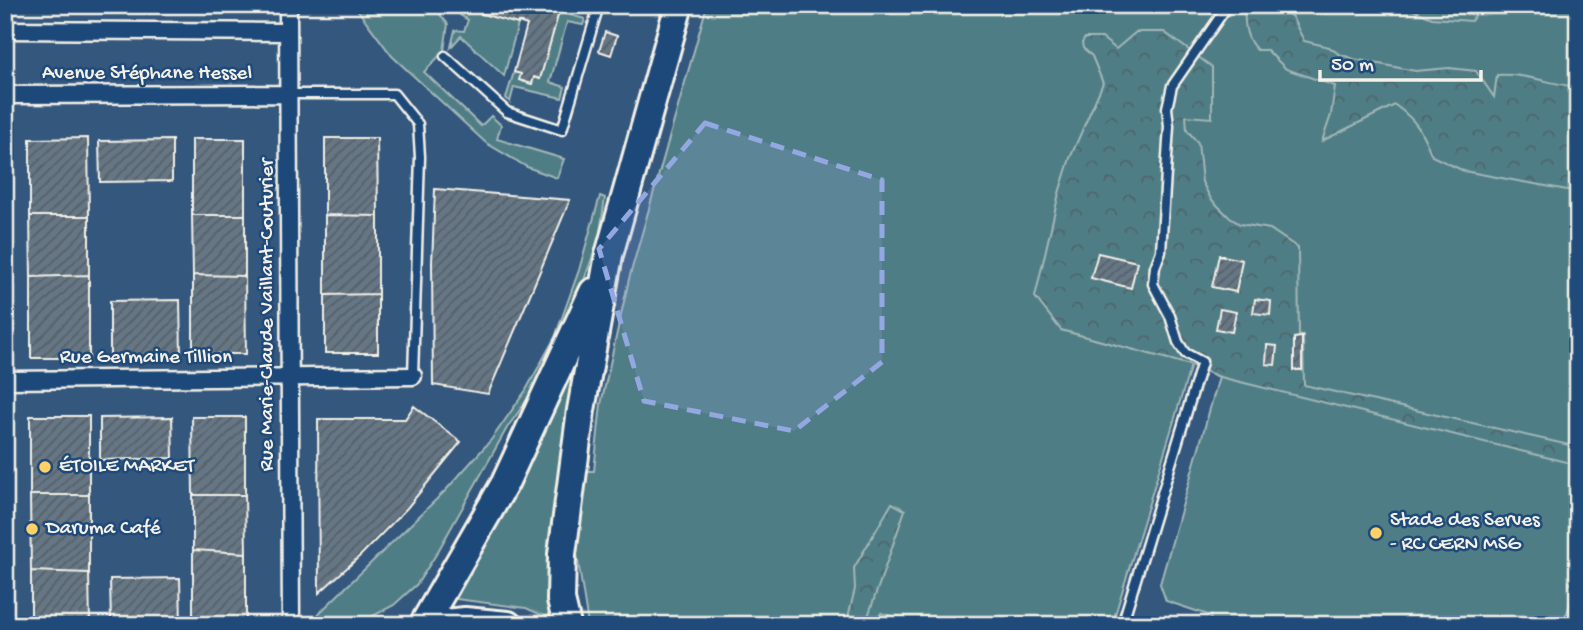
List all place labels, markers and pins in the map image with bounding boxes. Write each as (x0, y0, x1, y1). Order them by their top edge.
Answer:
place label: ÉTOILE MARKET (59, 455, 195, 480)
marker: ÉTOILE MARKET (37, 459, 53, 475)
place label: Stade des Serves - RC CERN MSG (1390, 509, 1541, 558)
place label: Daruma Café (44, 517, 162, 542)
marker: Daruma Café (24, 521, 40, 537)
marker: Stade des Serves - RC CERN MSG (1368, 525, 1384, 541)

